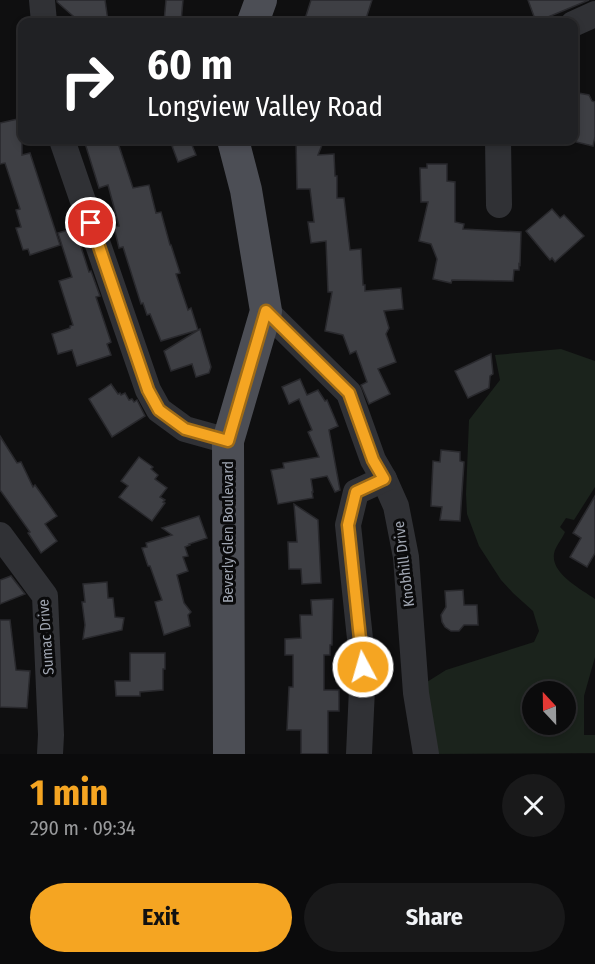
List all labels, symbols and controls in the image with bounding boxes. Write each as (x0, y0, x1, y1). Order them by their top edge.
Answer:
text: 60 m (147, 40, 233, 90)
icon: right (48, 42, 126, 120)
text: Longview Valley Road (147, 91, 383, 123)
pin (65, 197, 116, 248)
icon: arrive (74, 206, 107, 239)
street label: Beverly Glen Boulevard (219, 461, 237, 603)
street label: Knobhill Drive (390, 520, 418, 608)
street label: Sumac Drive (34, 599, 58, 675)
position arrow (331, 635, 395, 699)
north arrow (522, 681, 576, 735)
map controls (522, 681, 576, 735)
text: 1 min (30, 771, 108, 815)
button: close (502, 774, 565, 837)
text: 290 m · 09:34 (30, 816, 136, 840)
button: Exit (30, 883, 292, 952)
button: Share (304, 883, 565, 952)

